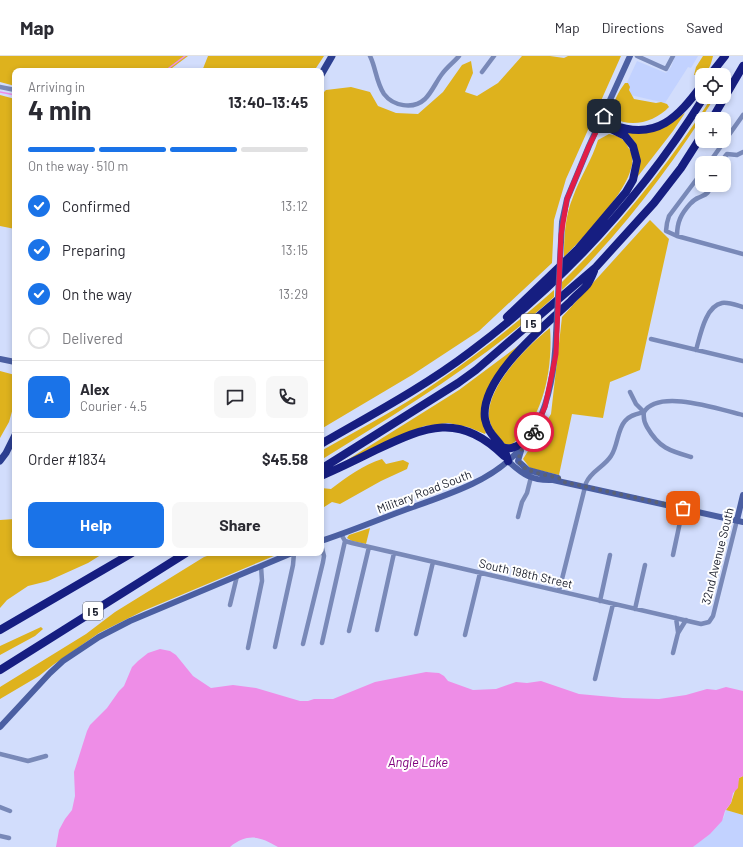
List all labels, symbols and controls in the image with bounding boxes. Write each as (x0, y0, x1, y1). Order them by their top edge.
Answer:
text: Map (20, 16, 54, 39)
text: Map (555, 19, 580, 36)
text: Directions (602, 19, 664, 36)
text: Saved (686, 19, 723, 36)
map controls (695, 68, 731, 192)
button: locate (695, 68, 731, 104)
text: Arriving in (28, 79, 85, 95)
text: 13:40–13:45 (228, 93, 308, 111)
text: 4 min (28, 94, 92, 125)
pin (587, 99, 621, 133)
icon: home (593, 105, 615, 127)
button: + (695, 112, 731, 148)
button: − (695, 156, 731, 192)
text: On the way · 510 m (28, 158, 128, 174)
icon: check (28, 195, 50, 217)
text: Confirmed (62, 197, 130, 215)
text: 13:12 (281, 198, 308, 214)
icon: check (28, 239, 50, 261)
text: Preparing (62, 241, 126, 259)
text: 13:15 (281, 242, 308, 258)
icon: check (28, 283, 50, 305)
text: On the way (62, 285, 132, 303)
text: 13:29 (279, 286, 308, 302)
road number: I 5 (521, 314, 541, 332)
text: Delivered (62, 329, 123, 347)
button: chat (214, 376, 256, 418)
button: phone (266, 376, 308, 418)
text: Alex (80, 380, 110, 398)
text: A (44, 388, 54, 406)
text: Courier · 4.5 (80, 398, 147, 414)
courier (514, 412, 554, 452)
icon: bike (523, 421, 545, 443)
text: Order #1834 (28, 450, 106, 468)
text: $45.58 (262, 450, 308, 468)
street label: Military Road South (375, 466, 473, 516)
pin (666, 491, 700, 525)
icon: bag (672, 497, 694, 519)
button: Help (28, 502, 164, 548)
button: Share (172, 502, 308, 548)
street label: 32nd Avenue South (698, 506, 736, 606)
street label: South 198th Street (478, 555, 574, 591)
road number: I 5 (83, 602, 103, 620)
water label: Angle Lake (388, 754, 448, 770)

